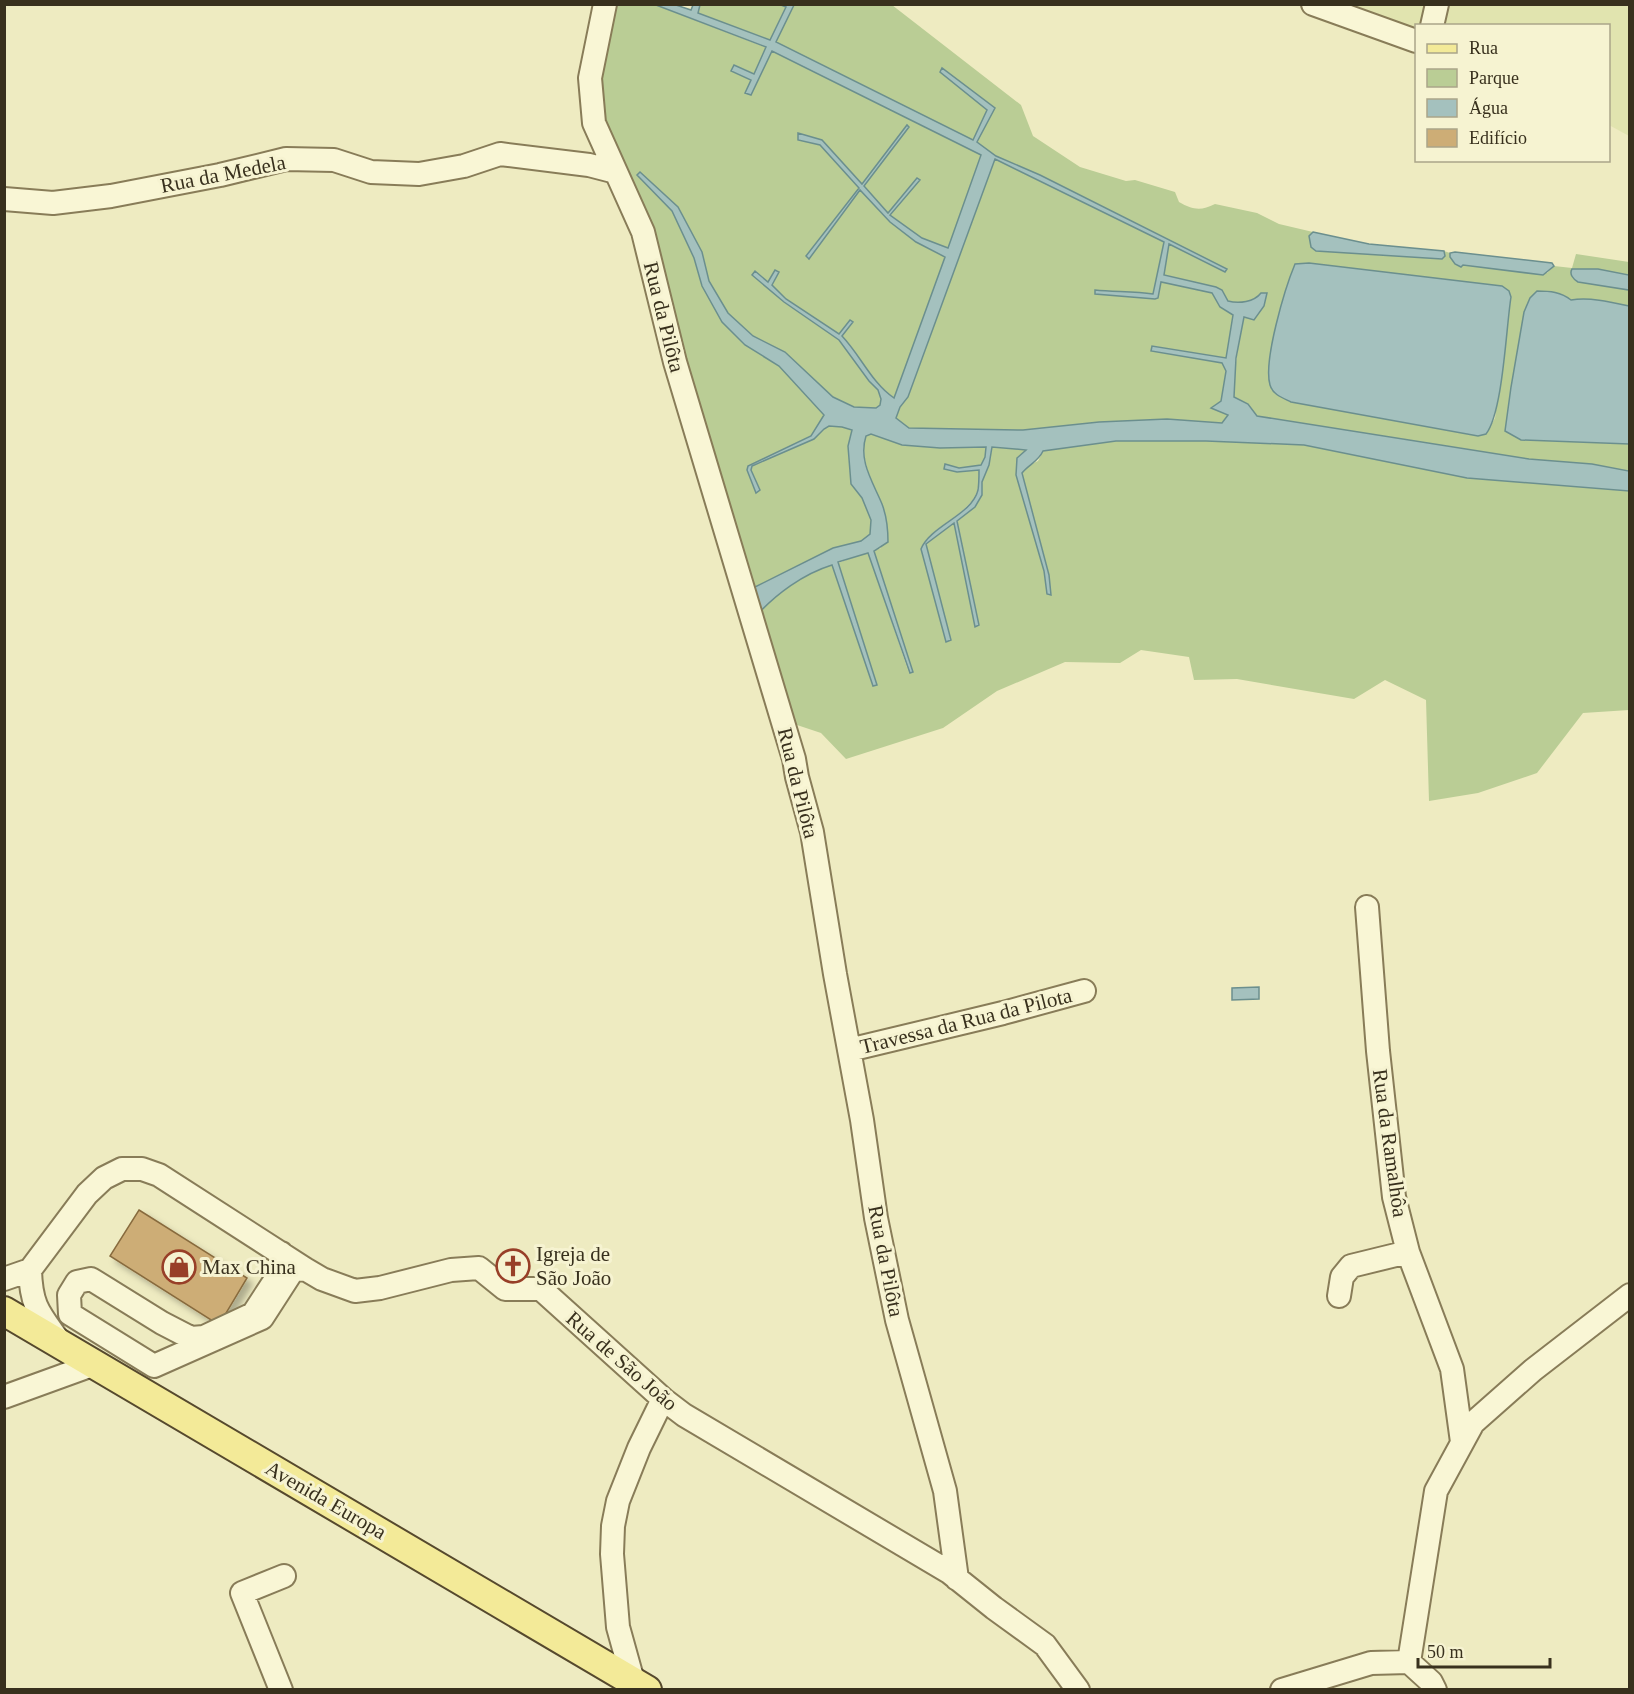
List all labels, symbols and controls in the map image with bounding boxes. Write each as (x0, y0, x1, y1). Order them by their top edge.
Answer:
legend (1415, 24, 1610, 162)
text: Rua (1469, 38, 1498, 58)
text: Parque (1469, 68, 1519, 88)
text: Água (1469, 97, 1508, 118)
text: Edifício (1469, 128, 1527, 148)
street label: Rua da Medela (158, 150, 288, 198)
street label: Rua da Pilôta (639, 259, 689, 375)
street label: Rua da Pilôta (773, 725, 823, 841)
street label: Travessa da Rua da Pilota (858, 983, 1075, 1059)
street label: Rua da Ramalhôa (1368, 1067, 1412, 1219)
street label: Rua da Pilôta (863, 1203, 909, 1319)
place label: Igreja de São João (536, 1242, 611, 1290)
church icon: Igreja de São João (495, 1248, 531, 1284)
shop icon: Max China (161, 1249, 197, 1285)
place label: Max China (202, 1255, 297, 1279)
street label: Rua de São João (562, 1306, 682, 1416)
street label: Avenida Europa (261, 1456, 391, 1545)
scale bar (1418, 1631, 1550, 1669)
text: 50 m (1427, 1642, 1464, 1662)

